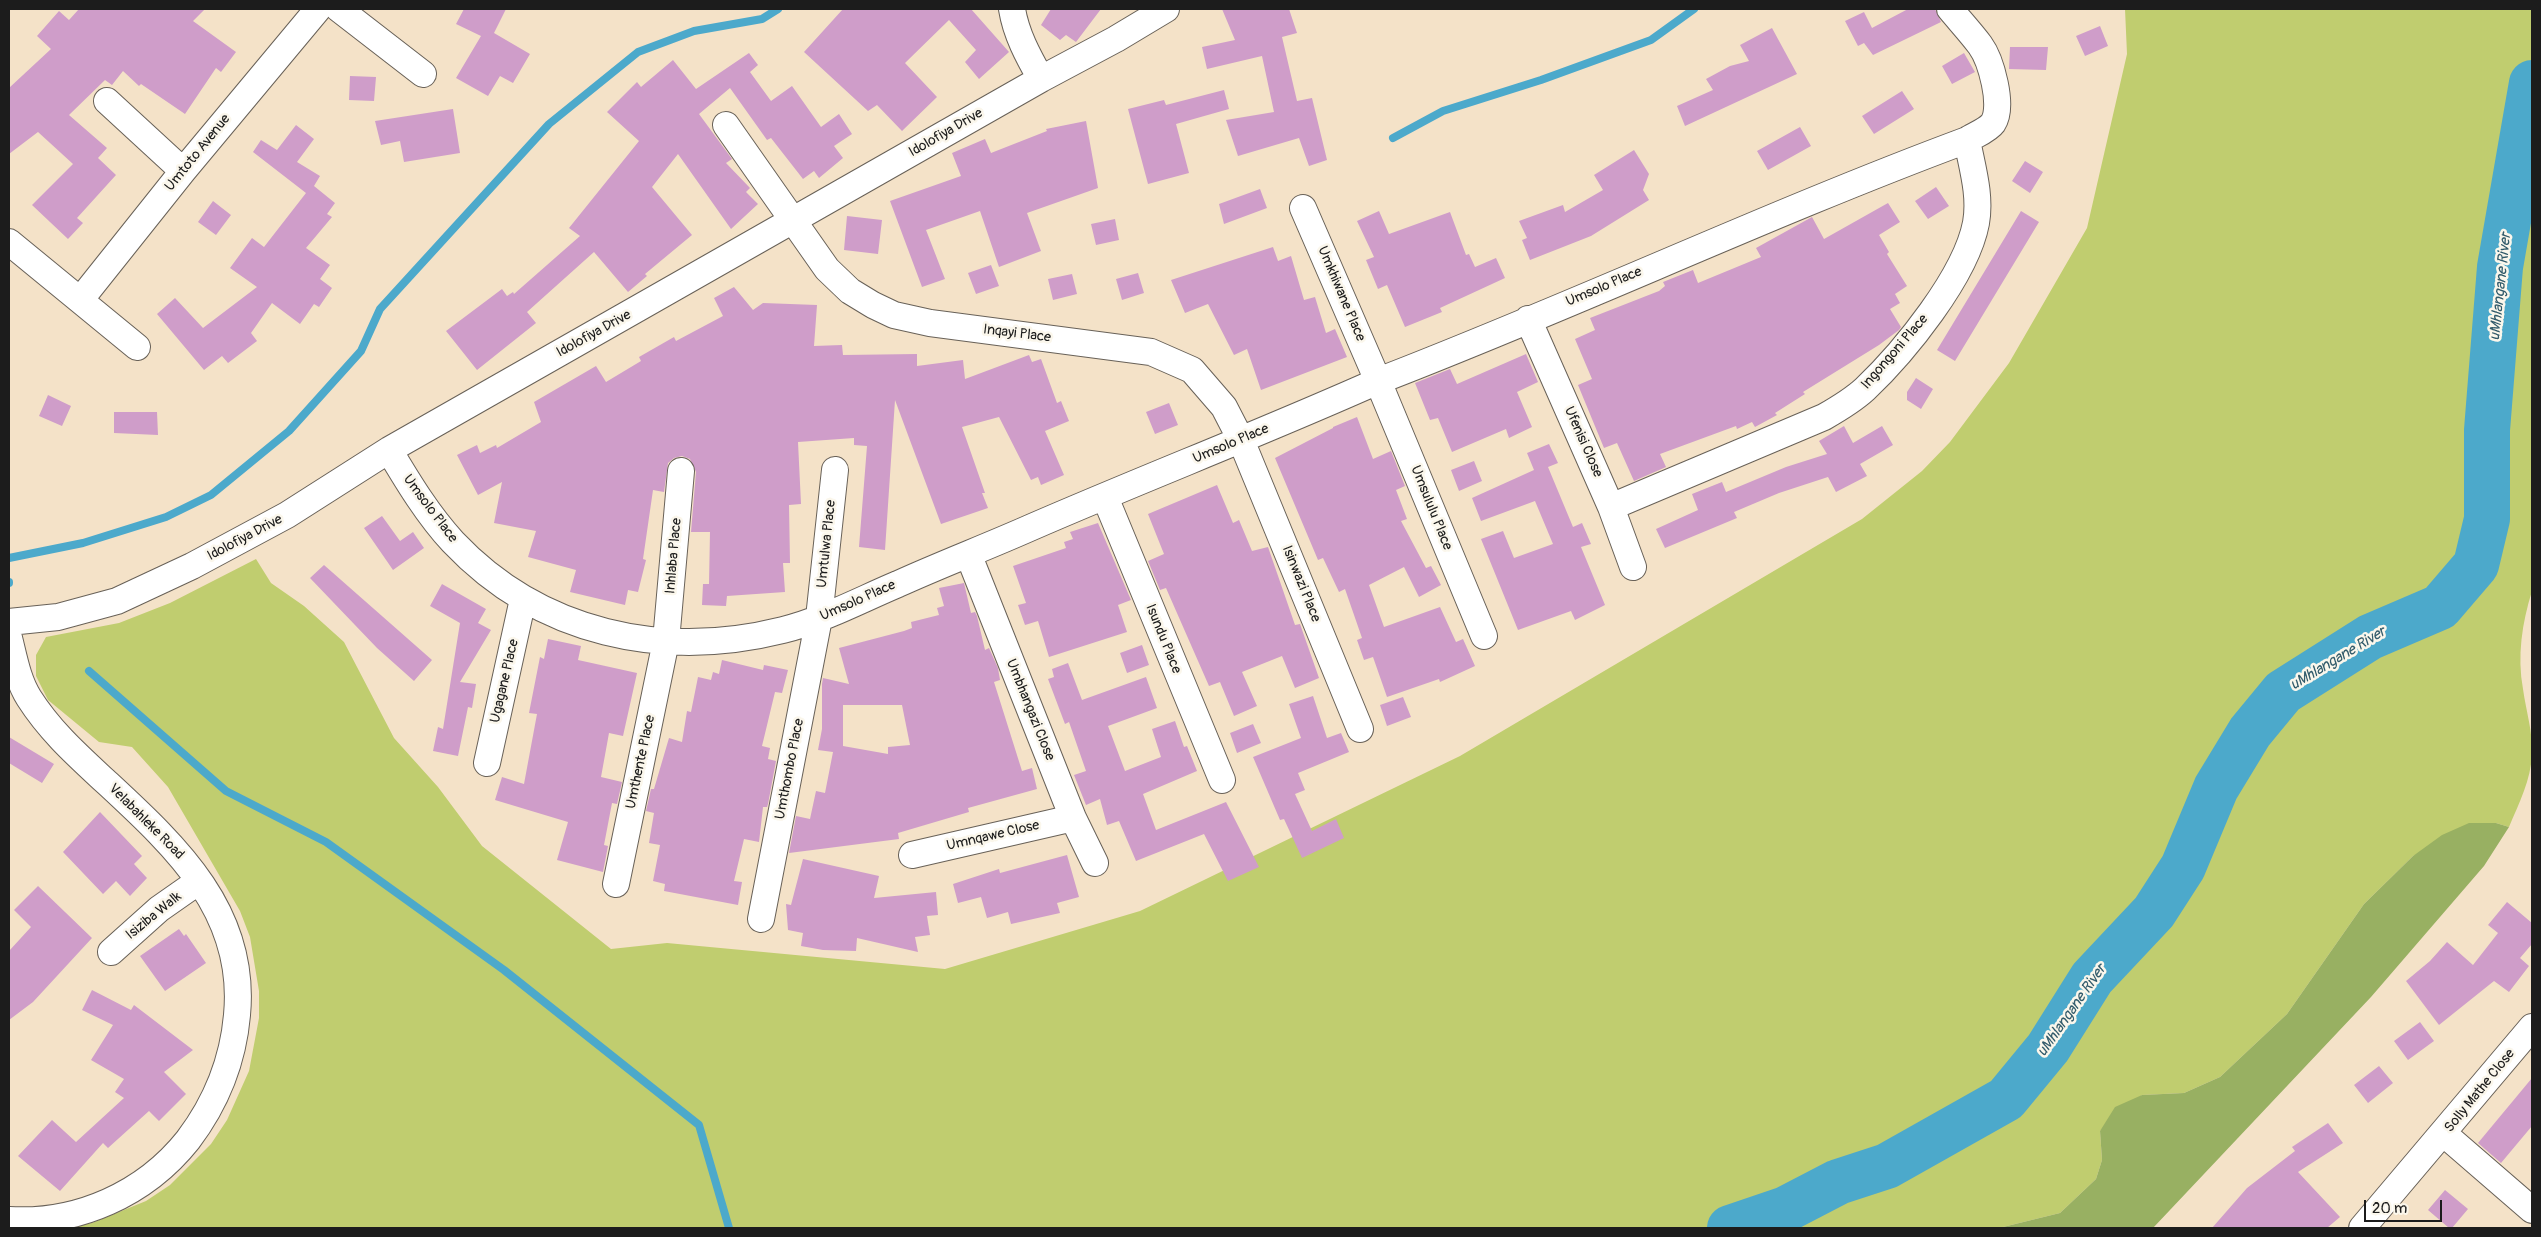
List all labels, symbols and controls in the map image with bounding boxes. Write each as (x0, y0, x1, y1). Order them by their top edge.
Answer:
street label: Idolofiya Drive (906, 105, 986, 161)
street label: Umtoto Avenue (162, 111, 234, 195)
water label: uMhlangane River (2486, 232, 2516, 342)
street label: Umkhiwane Place (1313, 244, 1369, 344)
street label: Umsolo Place (1564, 263, 1644, 311)
street label: Idolofiya Drive (554, 307, 634, 361)
street label: Ingongoni Place (1858, 311, 1932, 393)
street label: Inqayi Place (982, 322, 1052, 346)
street label: Ufenisi Close (1560, 404, 1606, 480)
street label: Umsolo Place (1191, 420, 1271, 468)
street label: Umsululu Place (1406, 463, 1456, 553)
street label: Umsolo Place (399, 472, 461, 546)
street label: Umtulwa Place (814, 499, 840, 589)
street label: Idolofiya Drive (205, 511, 285, 565)
street label: Inhlaba Place (662, 517, 686, 595)
street label: Isinwazi Place (1278, 543, 1324, 625)
street label: Umsolo Place (818, 577, 898, 625)
street label: Isundu Place (1141, 602, 1185, 676)
water label: uMhlangane River (2287, 623, 2389, 695)
street label: Ugagane Place (487, 638, 523, 724)
street label: Umbhangazi Close (1002, 657, 1058, 763)
street label: Umthente Place (623, 714, 659, 810)
street label: Umthombo Place (772, 717, 808, 821)
street label: Velabahleke Road (105, 781, 187, 863)
street label: Umnqawe Close (945, 817, 1041, 855)
street label: Isiziba Walk (123, 889, 185, 943)
water label: uMhlangane River (2034, 961, 2110, 1061)
street label: Solly Mathe Close (2441, 1046, 2519, 1136)
scale bar (2366, 1190, 2444, 1222)
text: 20 m (2372, 1199, 2407, 1218)

